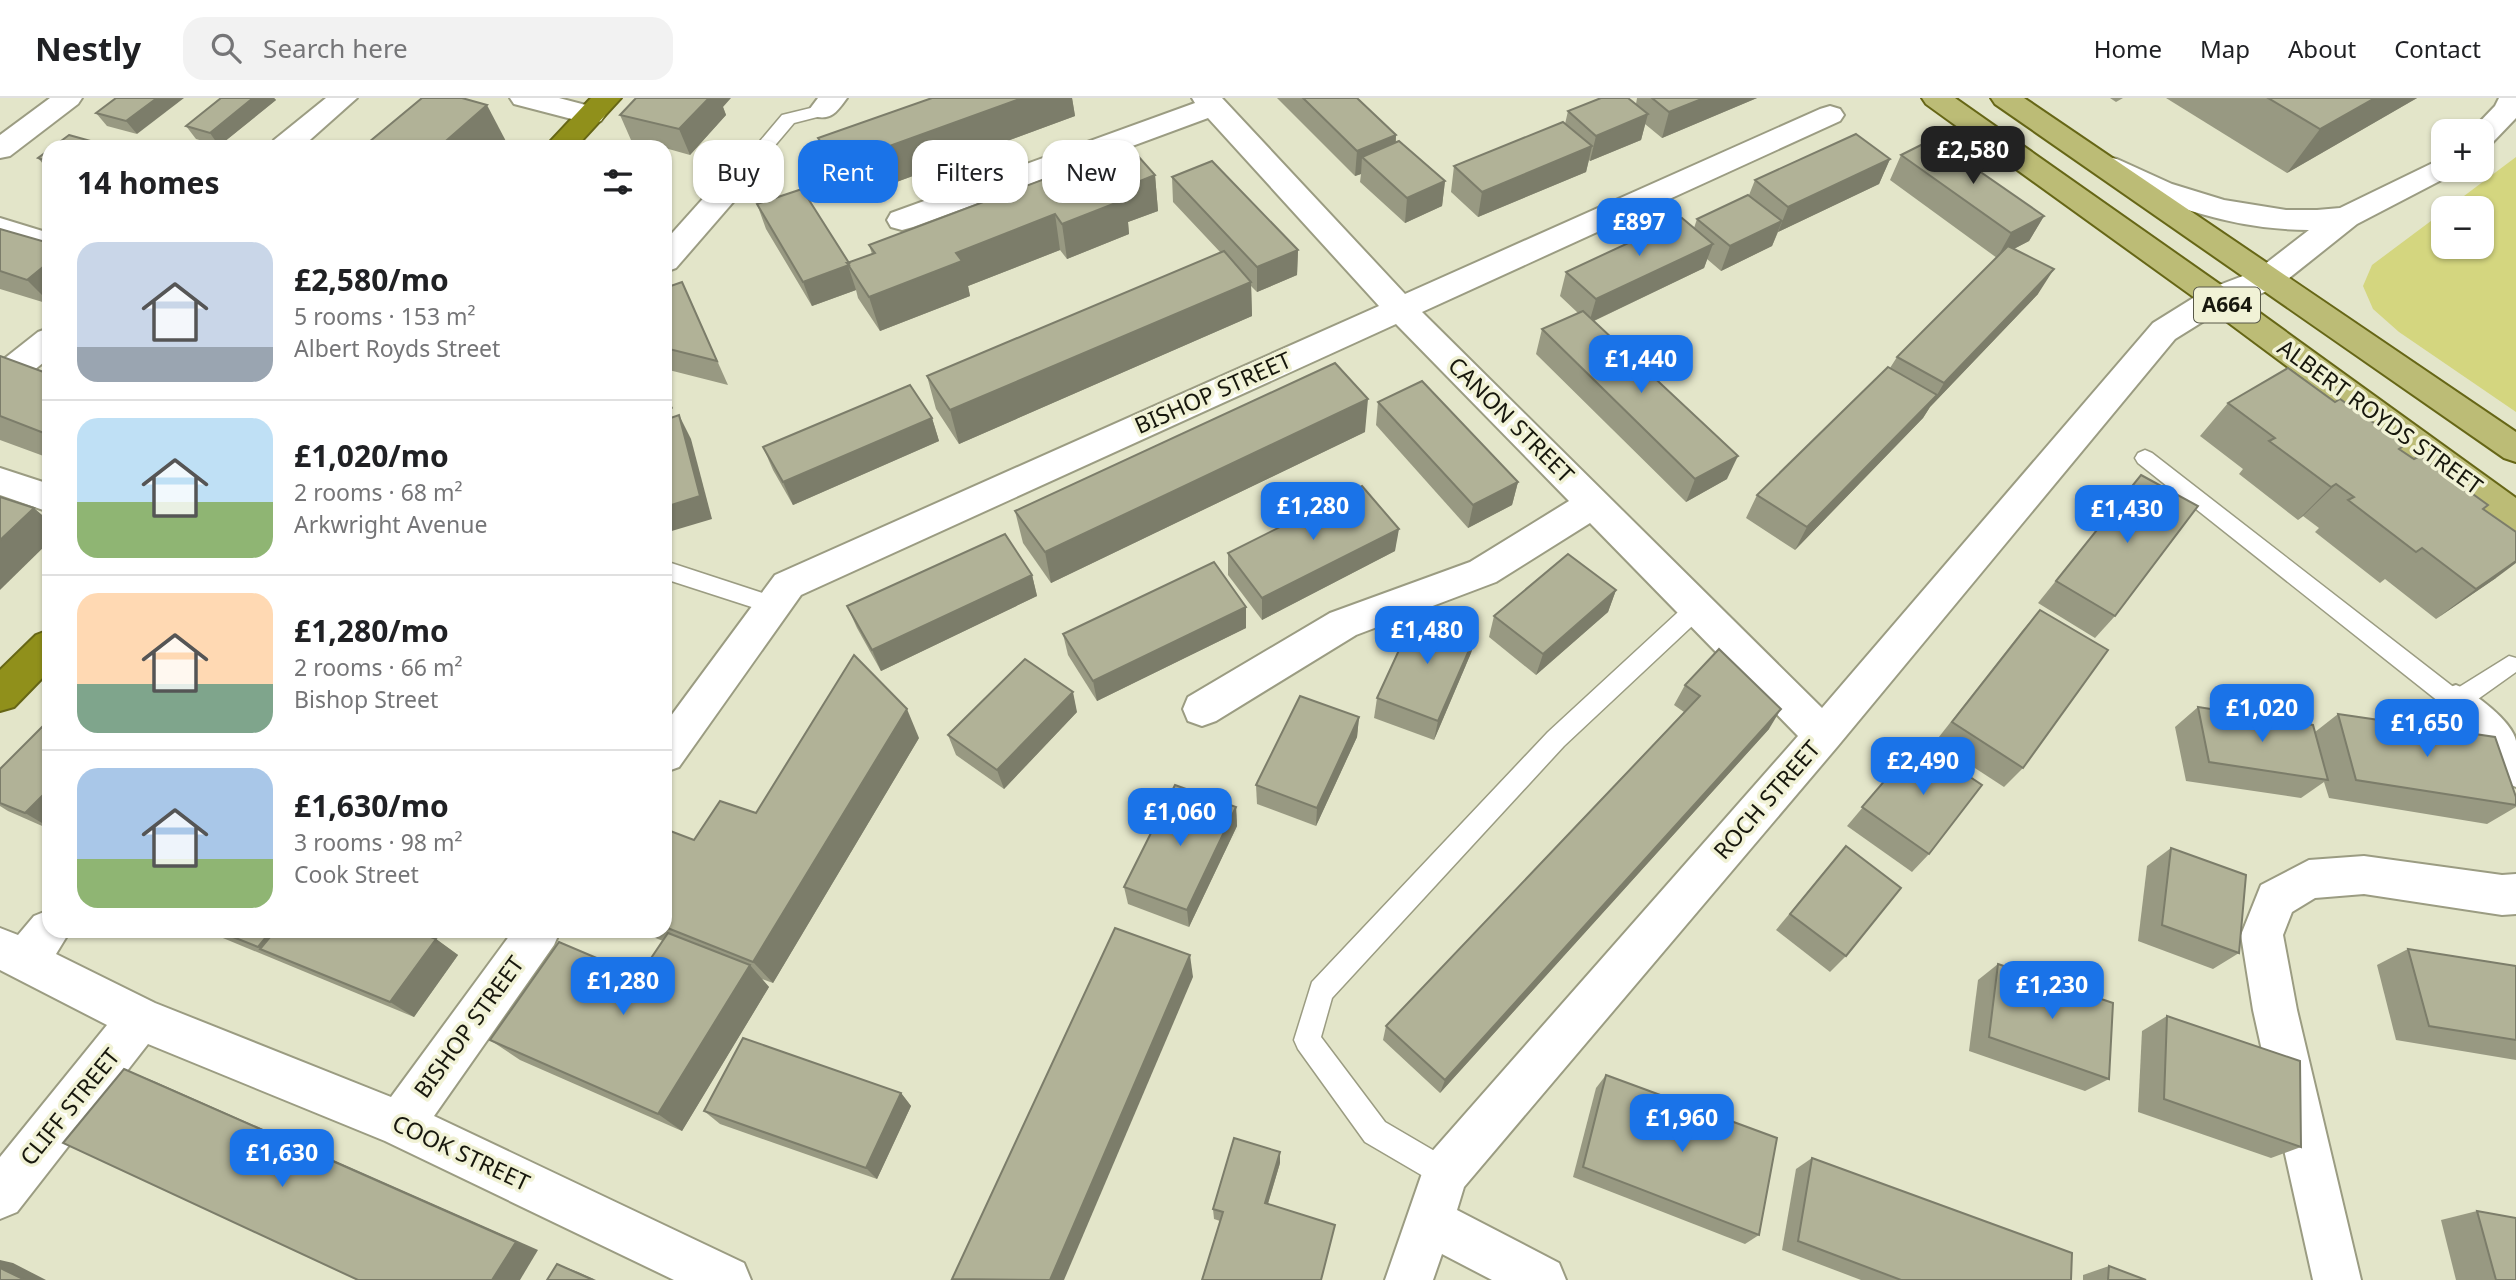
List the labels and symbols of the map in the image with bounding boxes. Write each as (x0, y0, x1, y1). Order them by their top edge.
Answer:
pin: £2,580 (1916, 126, 2030, 186)
pin: £897 (1598, 198, 1680, 258)
road number: A664 (2194, 288, 2260, 322)
street label: ALBERT ROYDS STREET (2272, 331, 2490, 502)
pin: £1,440 (1584, 336, 1698, 395)
street label: BISHOP STREET (1129, 343, 1296, 441)
street label: CANON STREET (1442, 349, 1582, 490)
pin: £1,280 (1256, 482, 1370, 542)
pin: £1,430 (2070, 486, 2184, 545)
pin: £1,480 (1370, 606, 1484, 666)
pin: £1,020 (2205, 684, 2319, 744)
pin: £1,650 (2370, 700, 2484, 759)
street label: ROCH STREET (1706, 733, 1827, 866)
pin: £2,490 (1866, 738, 1980, 797)
pin: £1,060 (1123, 788, 1237, 848)
street label: BISHOP STREET (406, 949, 531, 1104)
pin: £1,280 (566, 958, 680, 1017)
pin: £1,230 (1995, 962, 2109, 1021)
street label: CLIFF STREET (12, 1041, 127, 1172)
pin: £1,960 (1625, 1094, 1739, 1154)
street label: COOK STREET (387, 1106, 536, 1198)
pin: £1,630 (225, 1130, 339, 1189)

